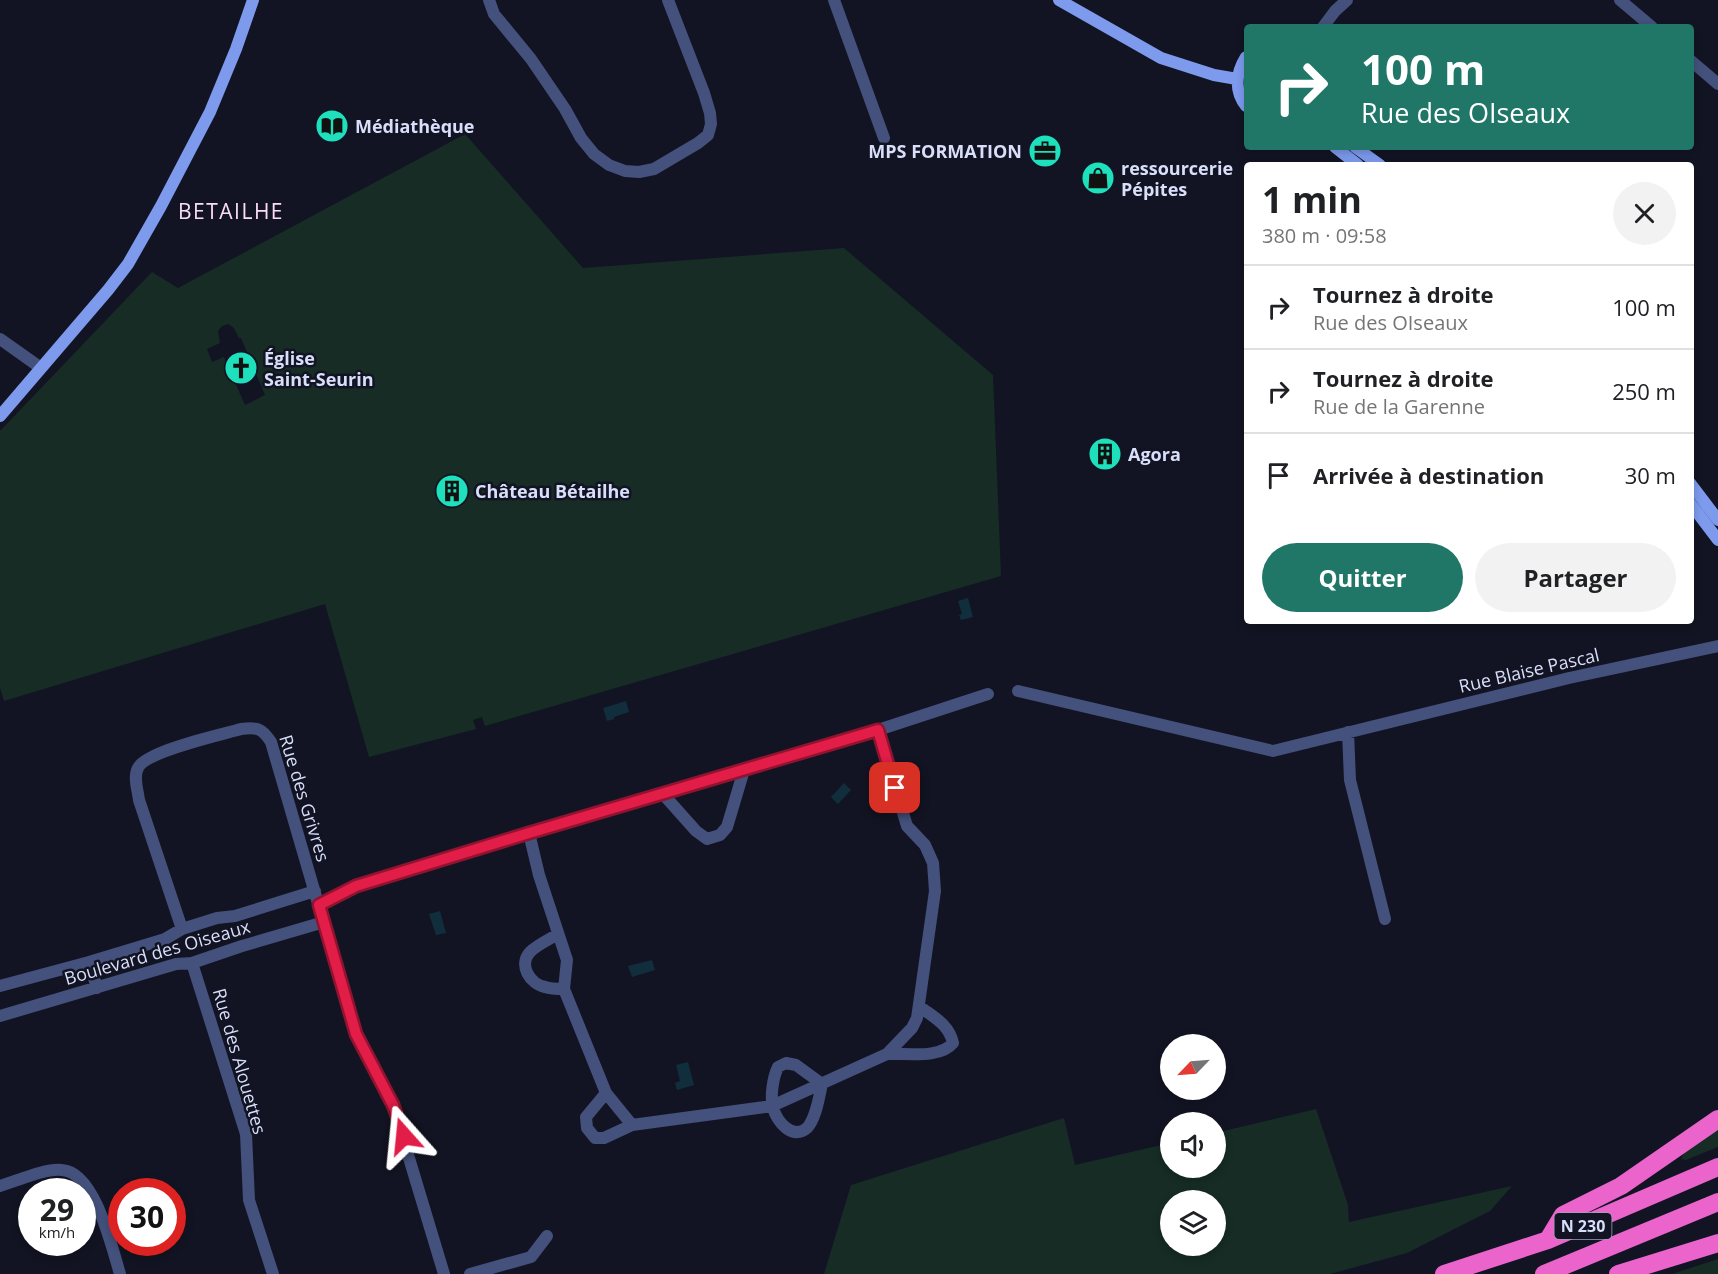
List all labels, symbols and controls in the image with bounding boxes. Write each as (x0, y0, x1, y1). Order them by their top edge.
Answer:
text: 100 m (1361, 40, 1485, 97)
icon: right (1262, 48, 1340, 126)
text: Rue des OIseaux (1361, 94, 1570, 131)
library icon: Médiathèque (314, 108, 350, 144)
place label: Médiathèque (355, 114, 475, 138)
office icon: MPS FORMATION (1027, 133, 1063, 169)
place label: MPS FORMATION (868, 139, 1022, 163)
place label: ressourcerie Pépites (1121, 156, 1233, 201)
shop icon: ressourcerie Pépites (1080, 160, 1116, 196)
text: 1 min (1262, 175, 1362, 224)
button: close (1613, 182, 1676, 245)
district label: BETAILHE (178, 197, 284, 225)
text: 380 m · 09:58 (1262, 222, 1387, 249)
text: Tournez à droite (1313, 279, 1494, 309)
icon: right (1262, 291, 1295, 324)
text: 100 m (1612, 292, 1676, 322)
text: Rue des OIseaux (1313, 309, 1468, 336)
place label: Église Saint-Seurin (264, 346, 374, 391)
church icon: Église Saint-Seurin (223, 350, 259, 386)
text: Tournez à droite (1313, 363, 1494, 393)
icon: right (1262, 375, 1295, 408)
text: 250 m (1612, 376, 1676, 406)
text: Rue de la Garenne (1313, 393, 1485, 420)
building icon: Agora (1087, 436, 1123, 472)
place label: Agora (1128, 442, 1181, 466)
icon: arrive (1262, 459, 1295, 492)
text: Arrivée à destination (1313, 460, 1544, 490)
text: 30 m (1625, 460, 1676, 490)
building icon: Château Bétailhe (434, 473, 470, 509)
place label: Château Bétailhe (475, 479, 630, 503)
button: Quitter (1262, 543, 1463, 612)
button: Partager (1475, 543, 1676, 612)
street label: Rue Blaise Pascal (1456, 642, 1602, 698)
street label: Rue des Grivres (274, 732, 336, 864)
pin (869, 762, 920, 813)
icon: arrive (878, 771, 911, 804)
street label: Boulevard des Oiseaux (61, 914, 253, 990)
street label: Rue des Alouettes (208, 985, 272, 1137)
north arrow (1160, 1034, 1226, 1100)
map controls (1160, 1034, 1226, 1256)
position arrow (372, 1104, 436, 1168)
button: sound (1160, 1112, 1226, 1178)
speed limit sign: 30 (108, 1178, 186, 1256)
text: 29 (40, 1189, 74, 1230)
button: layers (1160, 1190, 1226, 1256)
road number: N 230 (1554, 1213, 1612, 1239)
text: km/h (39, 1222, 75, 1242)

